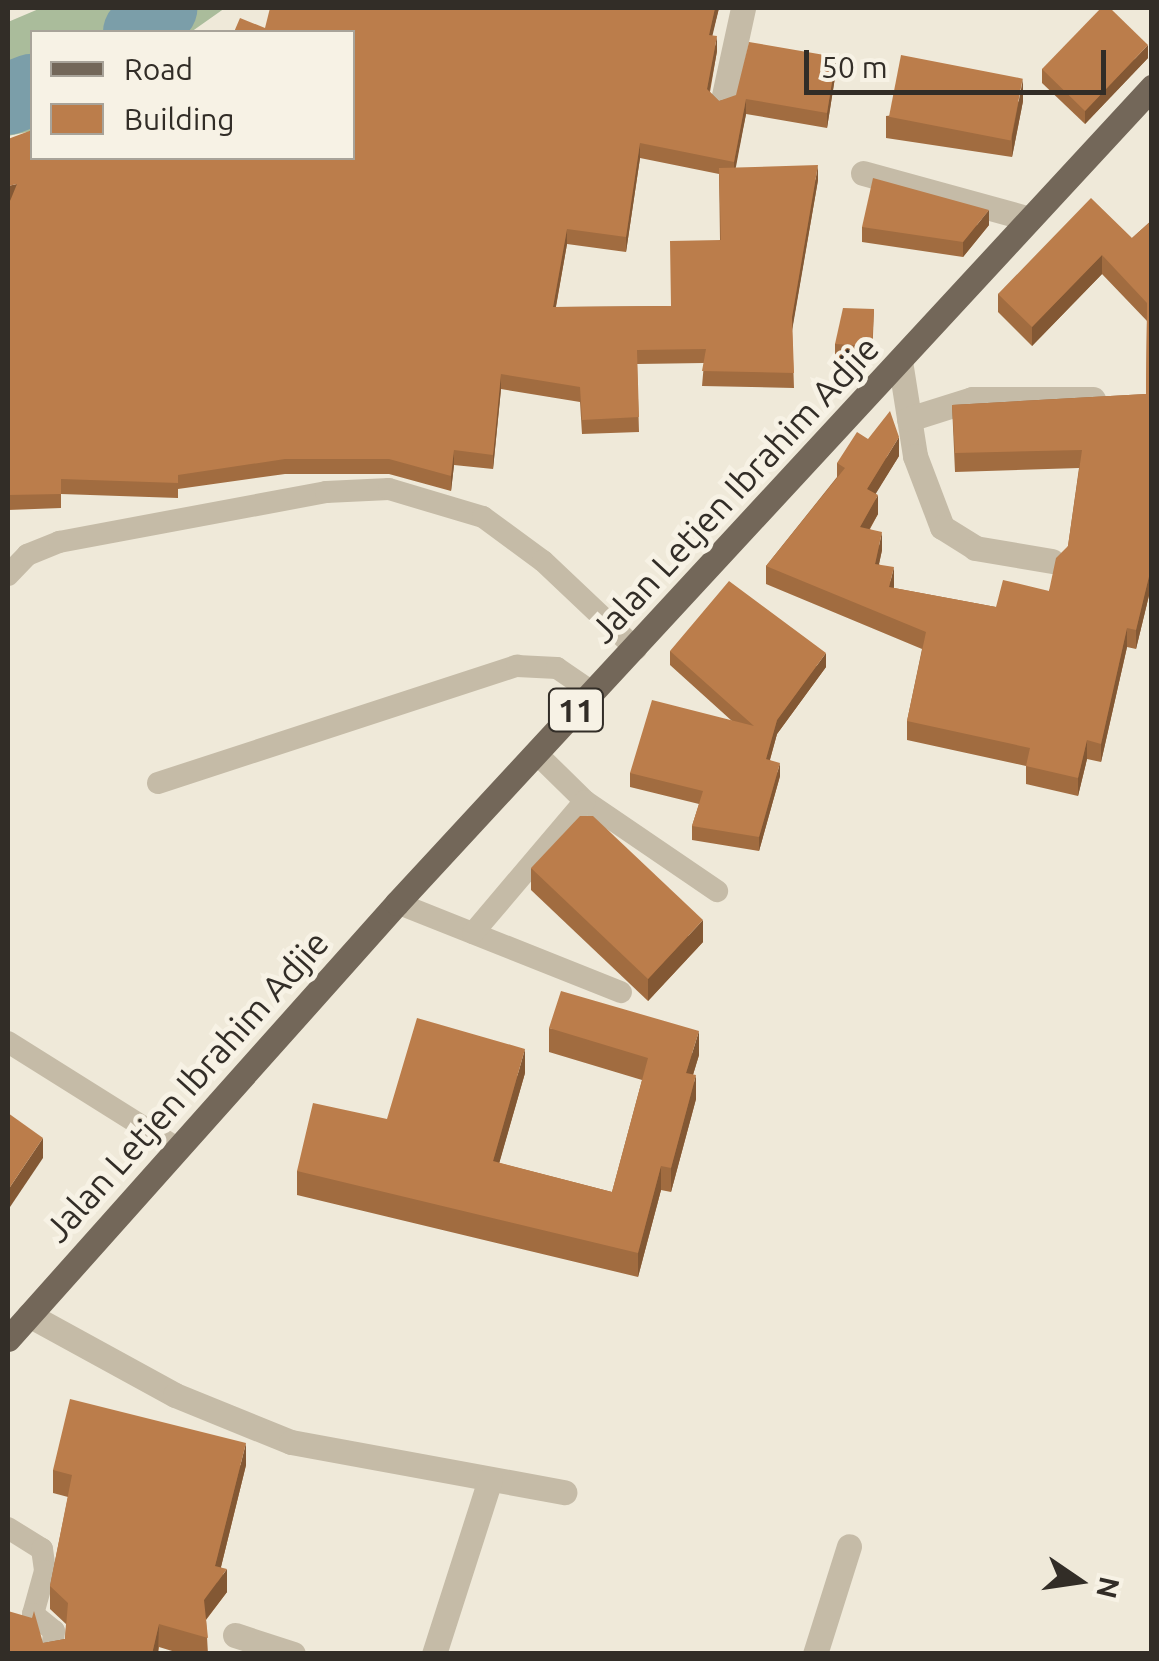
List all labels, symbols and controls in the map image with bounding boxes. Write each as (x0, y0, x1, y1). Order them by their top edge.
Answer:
legend (30, 30, 355, 160)
scale bar (809, 30, 1112, 92)
text: 50 m (821, 50, 888, 84)
text: Road (124, 52, 193, 86)
text: Building (124, 102, 235, 136)
street label: Jalan Letjen Ibrahim Adjie (581, 327, 887, 651)
road number: 11 (546, 683, 606, 737)
street label: Jalan Letjen Ibrahim Adjie (35, 922, 337, 1250)
north arrow (1029, 1531, 1129, 1631)
text: N (1091, 1574, 1126, 1602)

